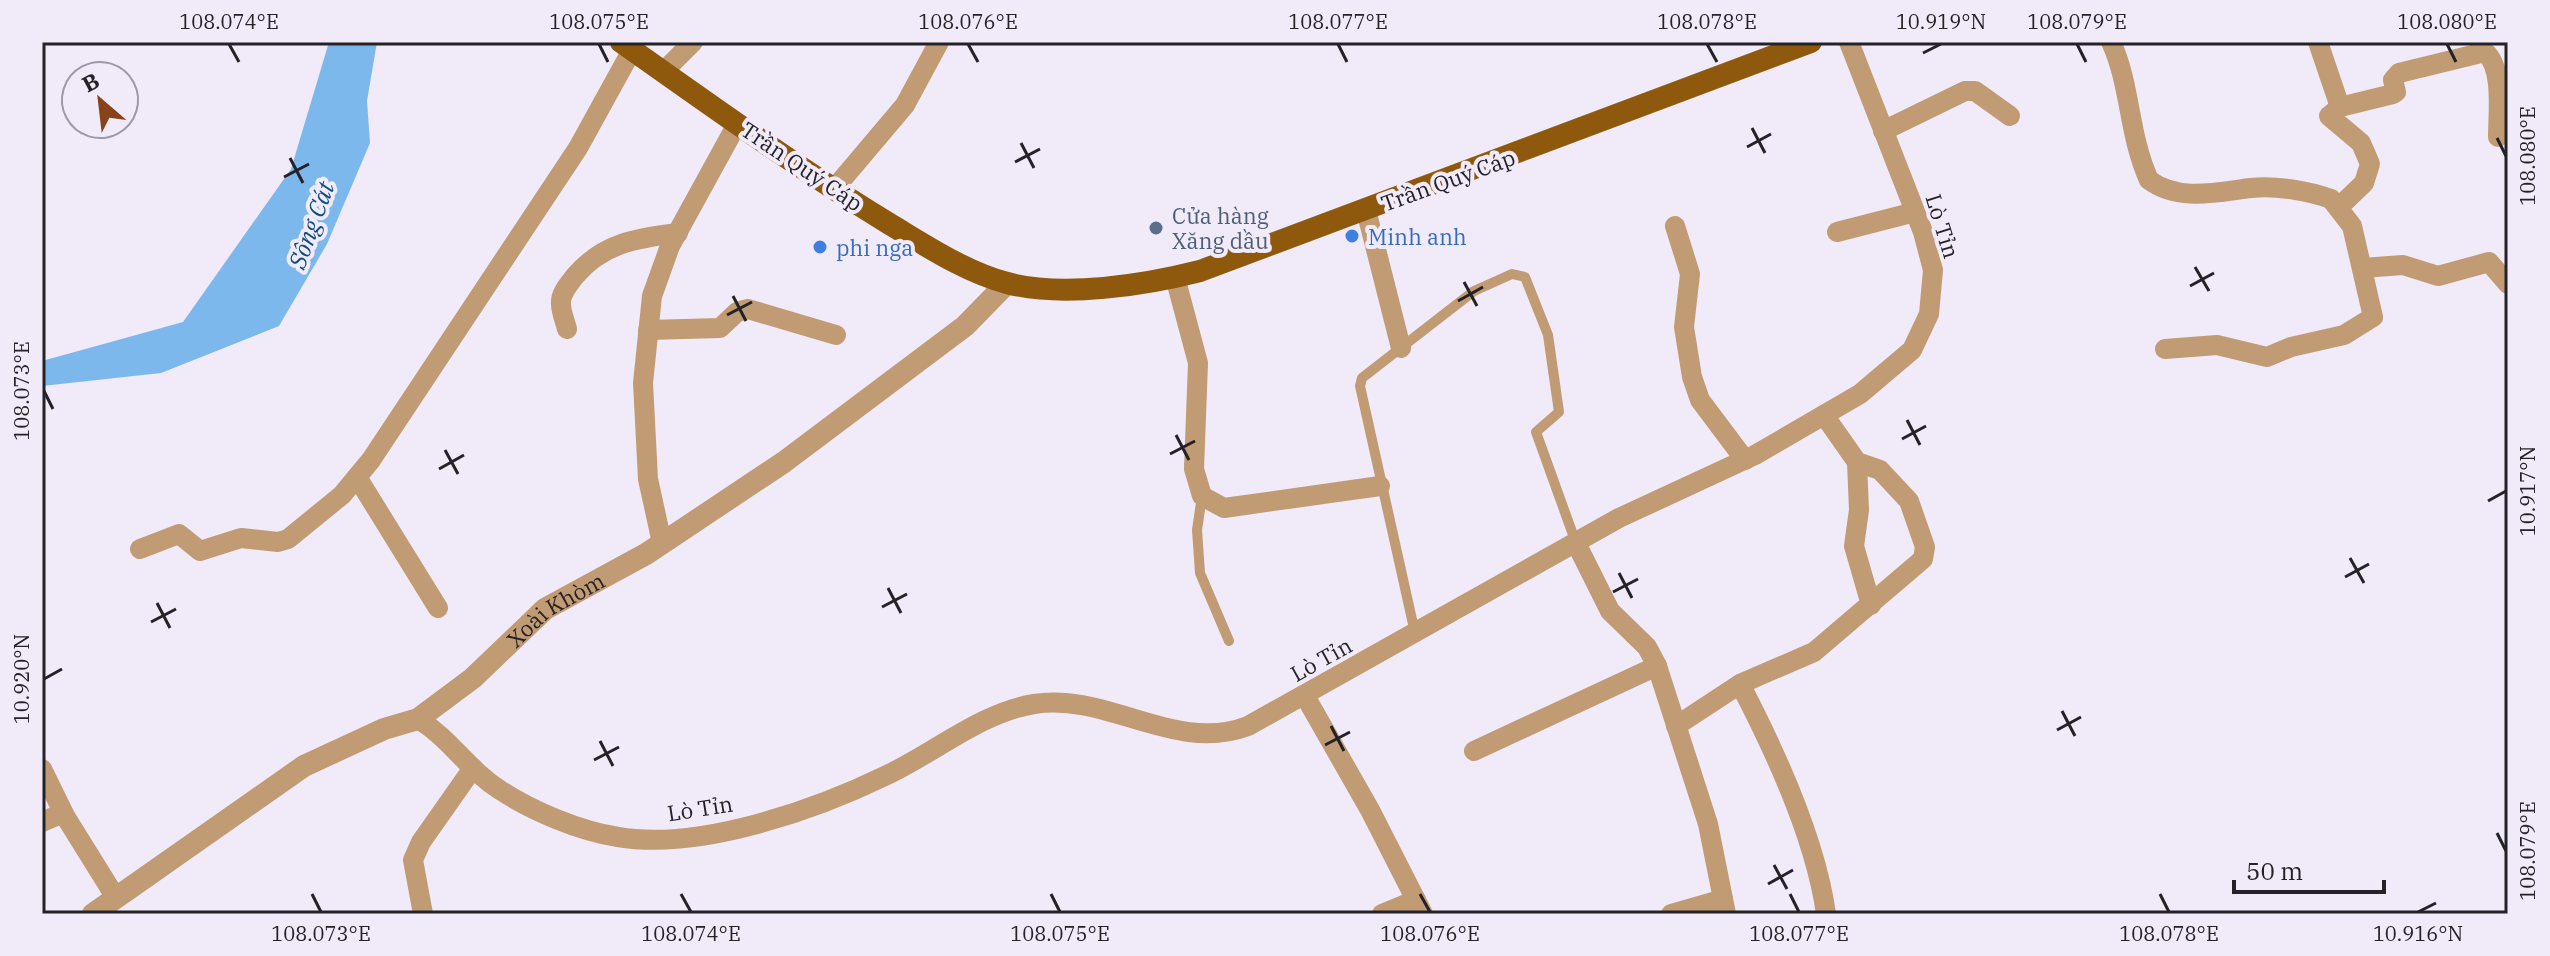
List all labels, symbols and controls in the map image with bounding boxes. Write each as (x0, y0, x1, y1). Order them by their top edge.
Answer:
text: 108.074°E (179, 8, 279, 35)
text: 108.075°E (549, 8, 649, 35)
text: 108.076°E (918, 8, 1018, 35)
text: 108.077°E (1288, 8, 1388, 35)
text: 108.078°E (1657, 8, 1757, 35)
text: 10.919°N (1896, 8, 1986, 35)
text: 108.079°E (2027, 8, 2127, 35)
text: 108.080°E (2397, 8, 2497, 35)
north arrow (60, 60, 140, 140)
text: B (77, 65, 104, 98)
text: 108.080°E (2514, 106, 2541, 206)
street label: Trần Quý Cáp (736, 115, 868, 217)
street label: Trần Quý Cáp (1377, 142, 1519, 218)
water label: Sông Cát (280, 176, 342, 274)
street label: Lò Tỉn (1919, 190, 1967, 262)
place label: Cửa hàng Xăng dầu (1172, 201, 1269, 255)
marker: Cửa hàng Xăng dầu (1147, 219, 1165, 237)
place label: Minh anh (1368, 222, 1467, 251)
marker: Minh anh (1343, 227, 1361, 245)
place label: phi nga (836, 233, 913, 262)
marker: phi nga (811, 238, 829, 256)
text: 108.073°E (8, 341, 35, 441)
text: 10.917°N (2514, 446, 2541, 536)
street label: Xoài Khòm (500, 565, 609, 653)
street label: Lò Tỉn (1285, 630, 1357, 688)
text: 10.920°N (8, 634, 35, 724)
street label: Lò Tỉn (665, 789, 735, 827)
text: 108.079°E (2514, 801, 2541, 901)
scale bar (2234, 844, 2384, 894)
text: 50 m (2246, 855, 2303, 887)
text: 108.073°E (271, 920, 371, 947)
text: 108.074°E (641, 920, 741, 947)
text: 108.075°E (1010, 920, 1110, 947)
text: 108.076°E (1380, 920, 1480, 947)
text: 108.077°E (1749, 920, 1849, 947)
text: 108.078°E (2119, 920, 2219, 947)
text: 10.916°N (2373, 920, 2463, 947)

